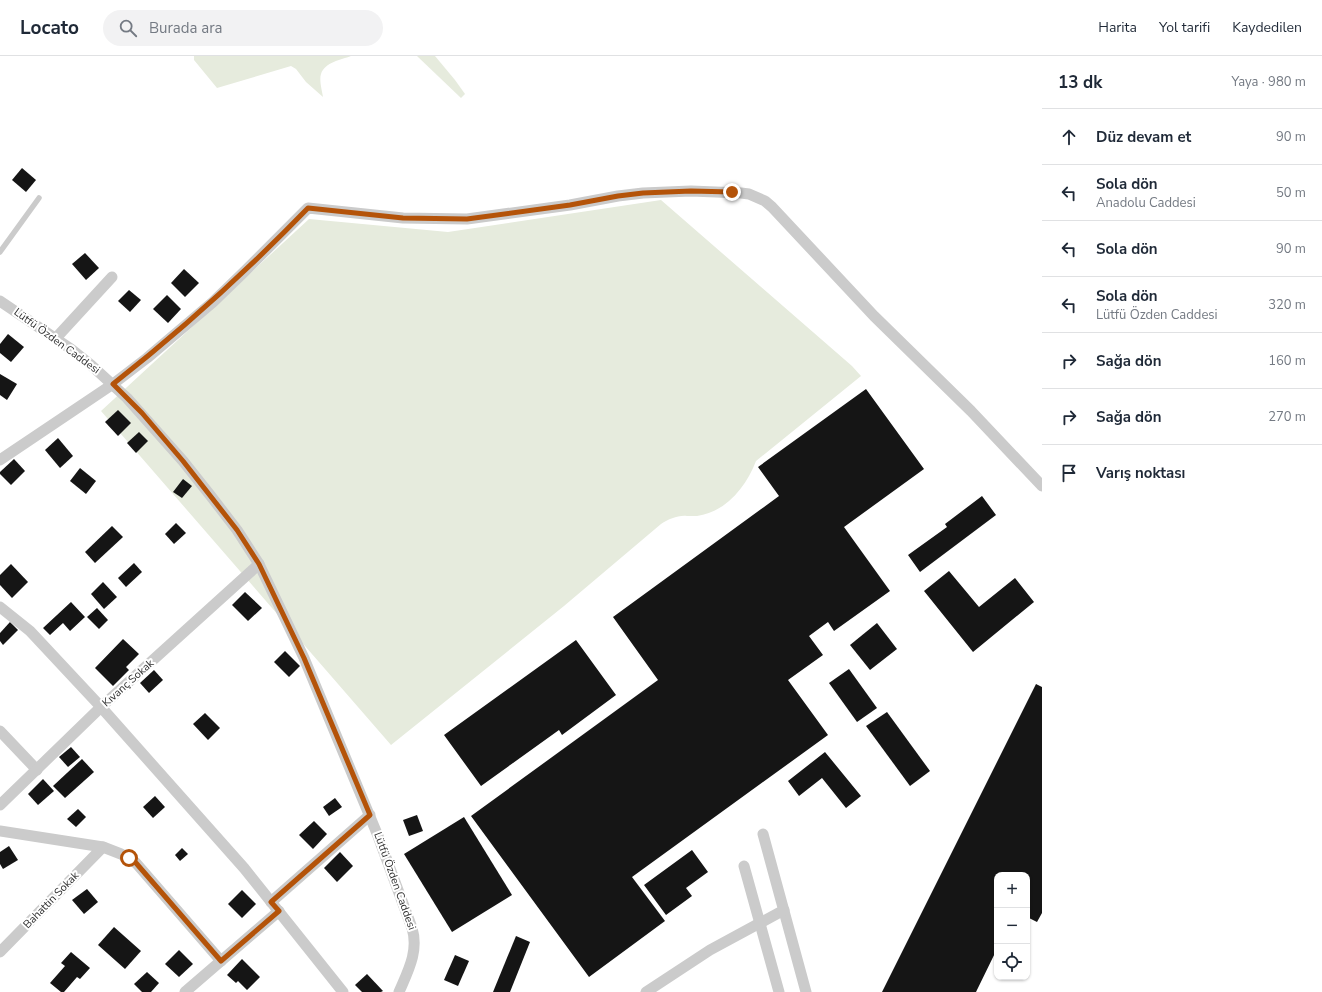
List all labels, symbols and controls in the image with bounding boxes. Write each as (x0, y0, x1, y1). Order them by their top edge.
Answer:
search box (103, 10, 383, 46)
text: Locato (20, 15, 79, 41)
icon: search (117, 17, 139, 39)
text: Burada ara (149, 18, 223, 38)
text: Harita (1098, 18, 1137, 37)
text: Yol tarifi (1159, 18, 1210, 37)
text: Kaydedilen (1232, 18, 1302, 37)
text: 13 dk (1058, 71, 1102, 94)
text: Yaya · 980 m (1231, 73, 1306, 91)
icon: ahead (1058, 126, 1080, 148)
text: Düz devam et (1096, 127, 1191, 147)
text: 90 m (1276, 128, 1306, 146)
text: Sola dön (1096, 174, 1158, 194)
icon: left (1058, 182, 1080, 204)
route end (723, 183, 741, 201)
text: 50 m (1276, 184, 1306, 202)
text: Anadolu Caddesi (1096, 194, 1196, 212)
icon: left (1058, 238, 1080, 260)
text: Sola dön (1096, 239, 1158, 259)
text: 90 m (1276, 240, 1306, 258)
text: Sola dön (1096, 286, 1158, 306)
icon: left (1058, 294, 1080, 316)
text: 320 m (1268, 296, 1306, 314)
street label: Lütfü Özden Caddesi (11, 305, 103, 377)
text: Lütfü Özden Caddesi (1096, 306, 1218, 324)
icon: right (1058, 350, 1080, 372)
text: Sağa dön (1096, 351, 1161, 371)
text: 160 m (1268, 352, 1306, 370)
icon: right (1058, 406, 1080, 428)
text: Sağa dön (1096, 407, 1161, 427)
text: 270 m (1268, 408, 1306, 426)
icon: arrive (1058, 462, 1080, 484)
text: Varış noktası (1096, 463, 1185, 483)
street label: Kıvanç Sokak (99, 655, 157, 710)
street label: Lütfü Özden Caddesi (370, 830, 420, 932)
route start (120, 849, 138, 867)
street label: Bahattin Sokak (20, 868, 83, 932)
map controls (994, 872, 1030, 980)
button: + (994, 872, 1030, 908)
button: − (994, 908, 1030, 944)
button: locate (994, 944, 1030, 980)

